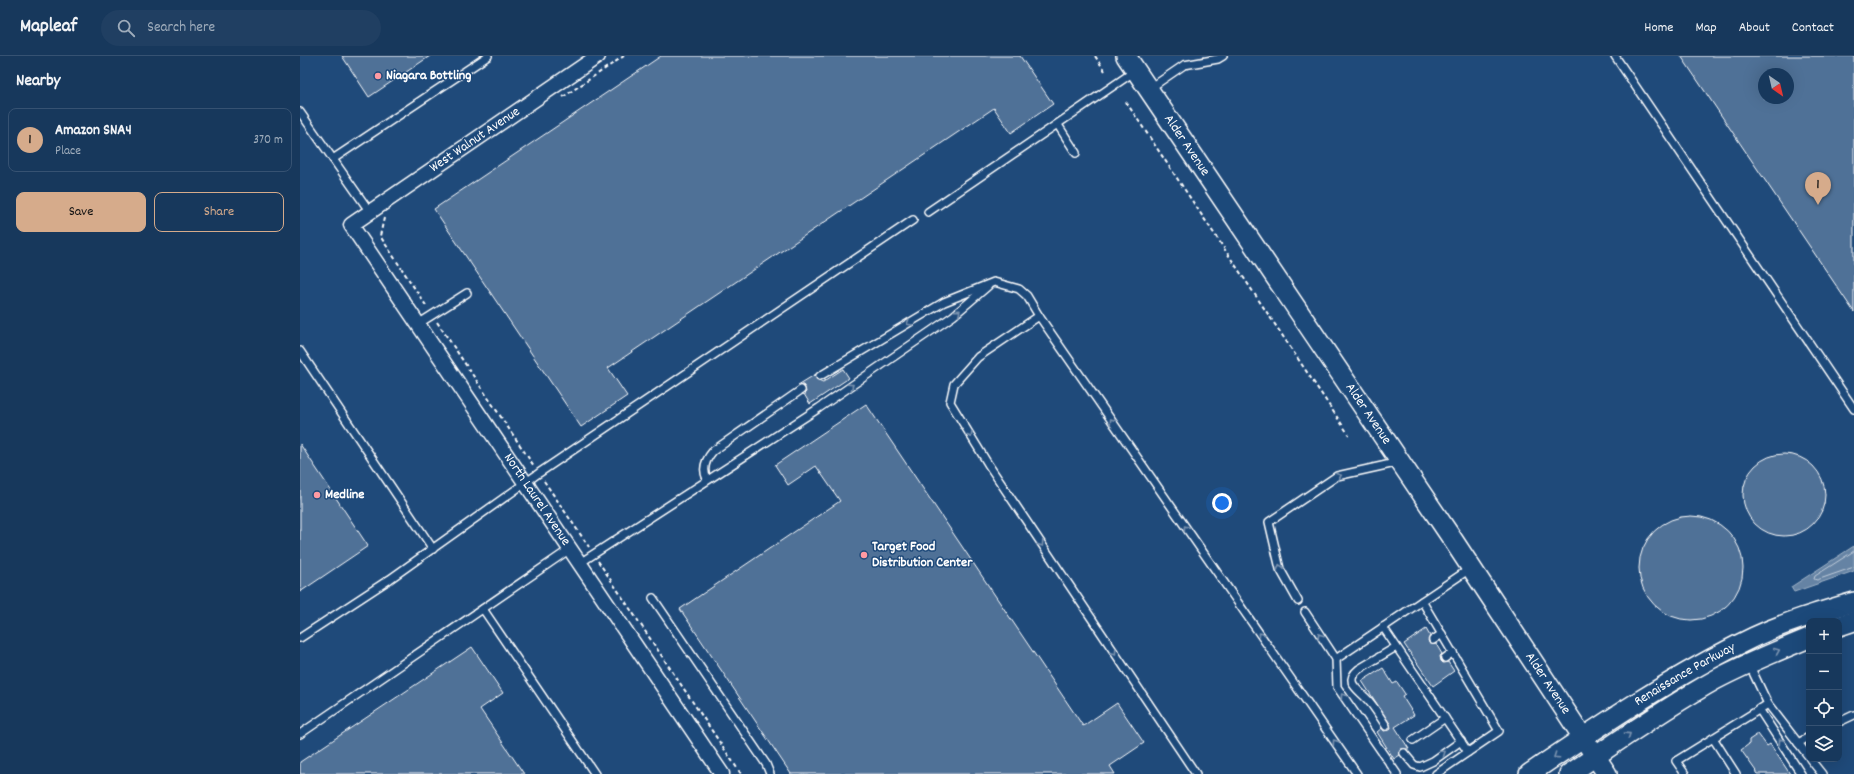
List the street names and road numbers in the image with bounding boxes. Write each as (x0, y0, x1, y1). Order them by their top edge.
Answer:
street label: West Walnut Avenue (426, 102, 524, 178)
street label: Alder Avenue (1158, 111, 1214, 180)
street label: Alder Avenue (1340, 379, 1396, 449)
street label: North Laurel Avenue (498, 450, 575, 550)
street label: Renaissance Parkway (1631, 638, 1739, 712)
street label: Alder Avenue (1520, 649, 1575, 719)

